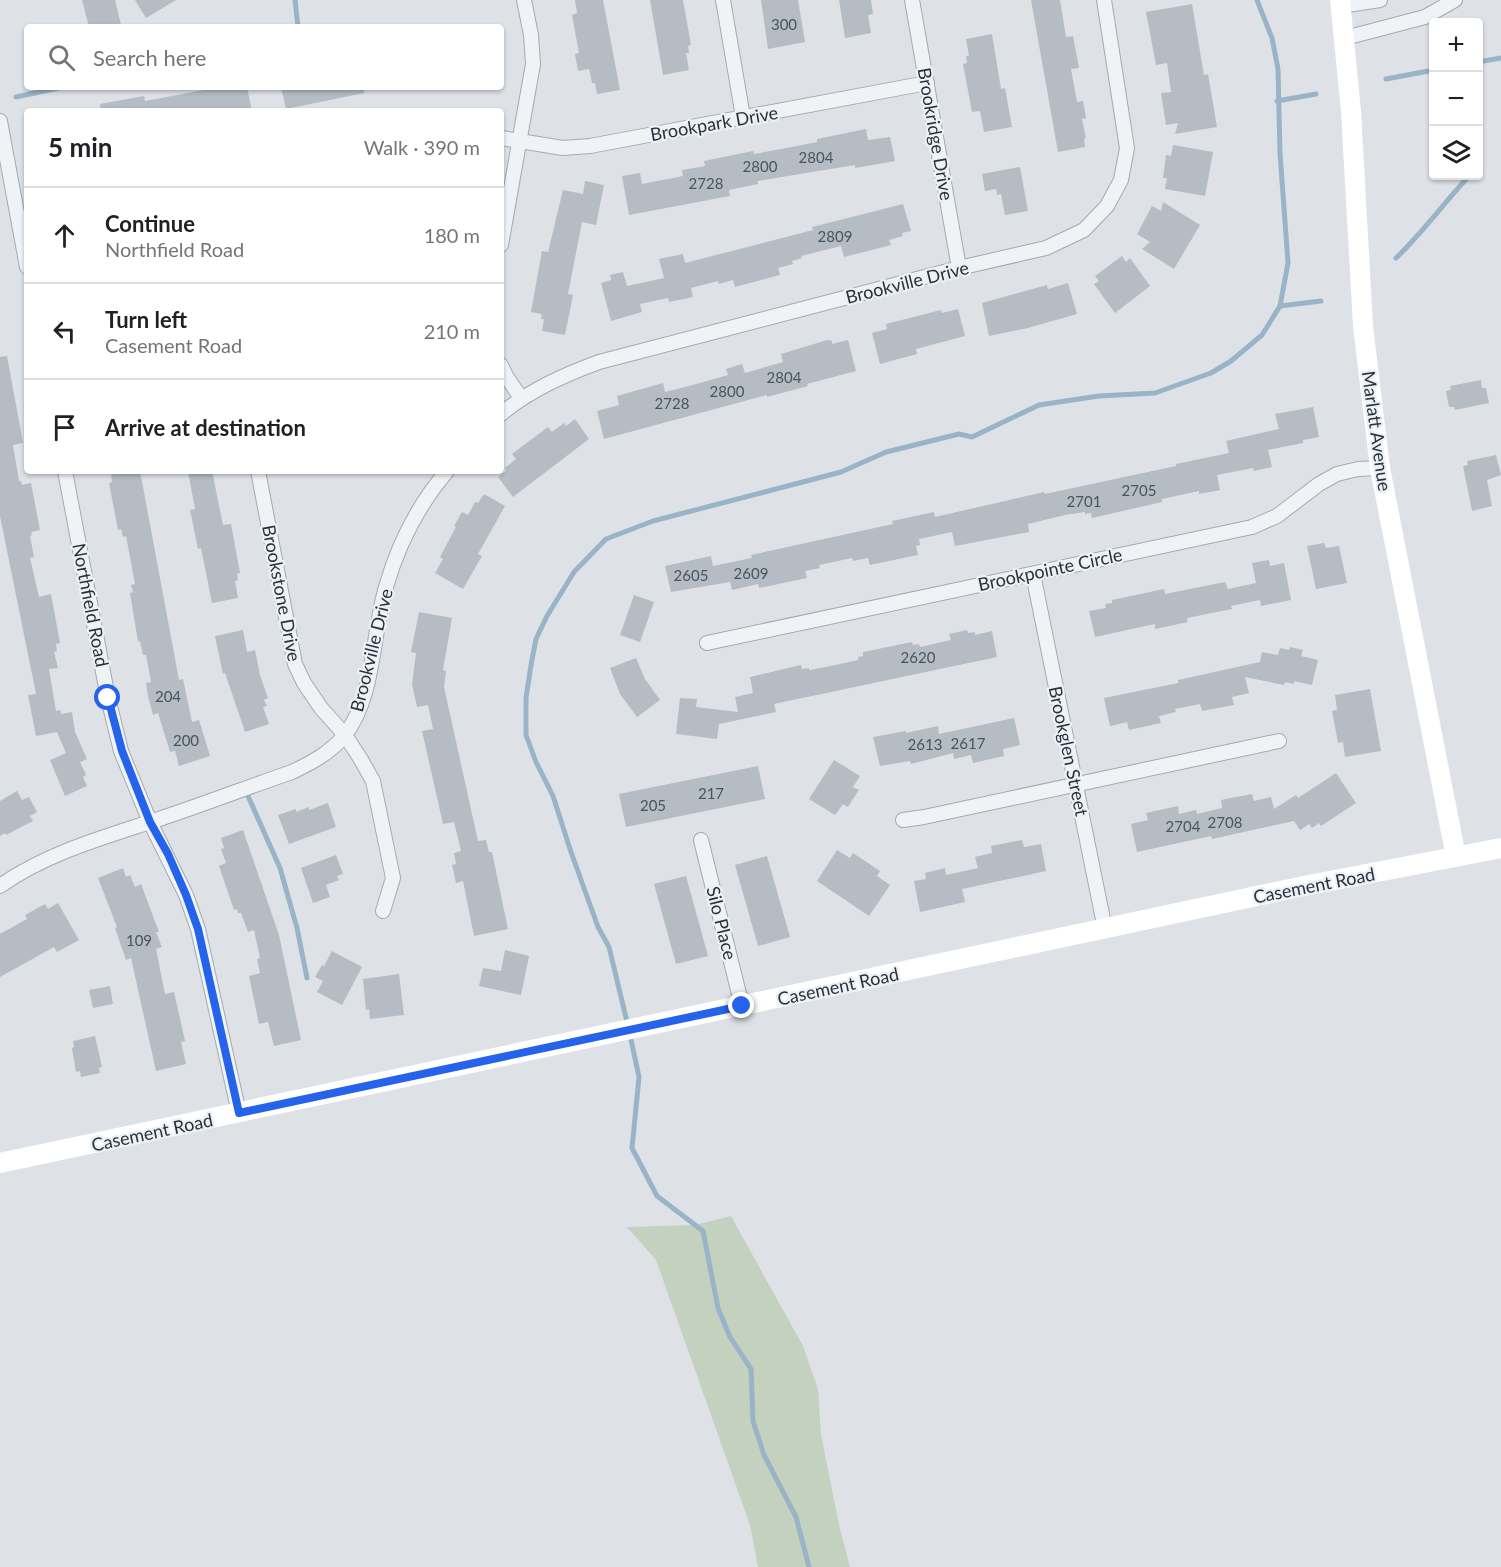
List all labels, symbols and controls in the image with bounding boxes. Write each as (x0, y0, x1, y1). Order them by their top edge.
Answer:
house number: 300 (771, 15, 797, 33)
map controls (1429, 18, 1483, 180)
button: + (1429, 18, 1483, 72)
search box (24, 24, 504, 90)
icon: search (45, 41, 78, 74)
text: Search here (93, 44, 206, 71)
street label: Brookridge Drive (914, 66, 958, 202)
button: − (1429, 72, 1483, 126)
street label: Brookpark Drive (648, 101, 780, 145)
button: layers (1429, 126, 1483, 180)
text: 5 min (48, 131, 112, 163)
text: Walk · 390 m (364, 135, 480, 159)
house number: 2804 (799, 148, 834, 166)
house number: 2800 (743, 157, 778, 175)
house number: 2728 (689, 174, 723, 192)
text: Continue (105, 210, 195, 237)
icon: ahead (48, 219, 81, 252)
text: 180 m (424, 223, 480, 247)
house number: 2809 (818, 227, 852, 245)
text: Northfield Road (105, 237, 244, 261)
street label: Brookville Drive (843, 256, 971, 308)
text: Turn left (105, 306, 187, 333)
icon: left (48, 315, 81, 348)
text: 210 m (424, 319, 480, 343)
text: Casement Road (105, 333, 242, 357)
house number: 2804 (767, 368, 802, 386)
street label: Marlatt Avenue (1358, 370, 1396, 492)
house number: 2800 (710, 382, 745, 400)
house number: 2728 (655, 394, 689, 412)
icon: arrive (48, 411, 81, 444)
text: Arrive at destination (105, 414, 306, 441)
house number: 2705 (1122, 481, 1156, 499)
house number: 2701 (1067, 492, 1101, 510)
street label: Brookstone Drive (258, 523, 306, 663)
street label: Northfield Road (68, 541, 114, 669)
street label: Brookpointe Circle (976, 543, 1124, 595)
house number: 2609 (734, 564, 768, 582)
house number: 2605 (674, 566, 708, 584)
street label: Brookville Drive (345, 586, 397, 714)
house number: 2620 (901, 648, 936, 666)
route start (94, 684, 120, 710)
street label: Brookglen Street (1044, 684, 1094, 819)
house number: 204 (155, 687, 181, 705)
house number: 200 (173, 731, 199, 749)
house number: 2617 (951, 734, 986, 752)
house number: 2613 (908, 735, 942, 753)
house number: 217 (698, 784, 724, 802)
house number: 205 (640, 796, 666, 814)
house number: 2708 (1208, 813, 1242, 831)
house number: 2704 (1166, 817, 1201, 835)
street label: Casement Road (1251, 862, 1377, 908)
street label: Silo Place (702, 884, 742, 962)
house number: 109 (126, 931, 152, 949)
street label: Casement Road (775, 962, 901, 1010)
route end (728, 992, 754, 1018)
street label: Casement Road (89, 1108, 215, 1156)

